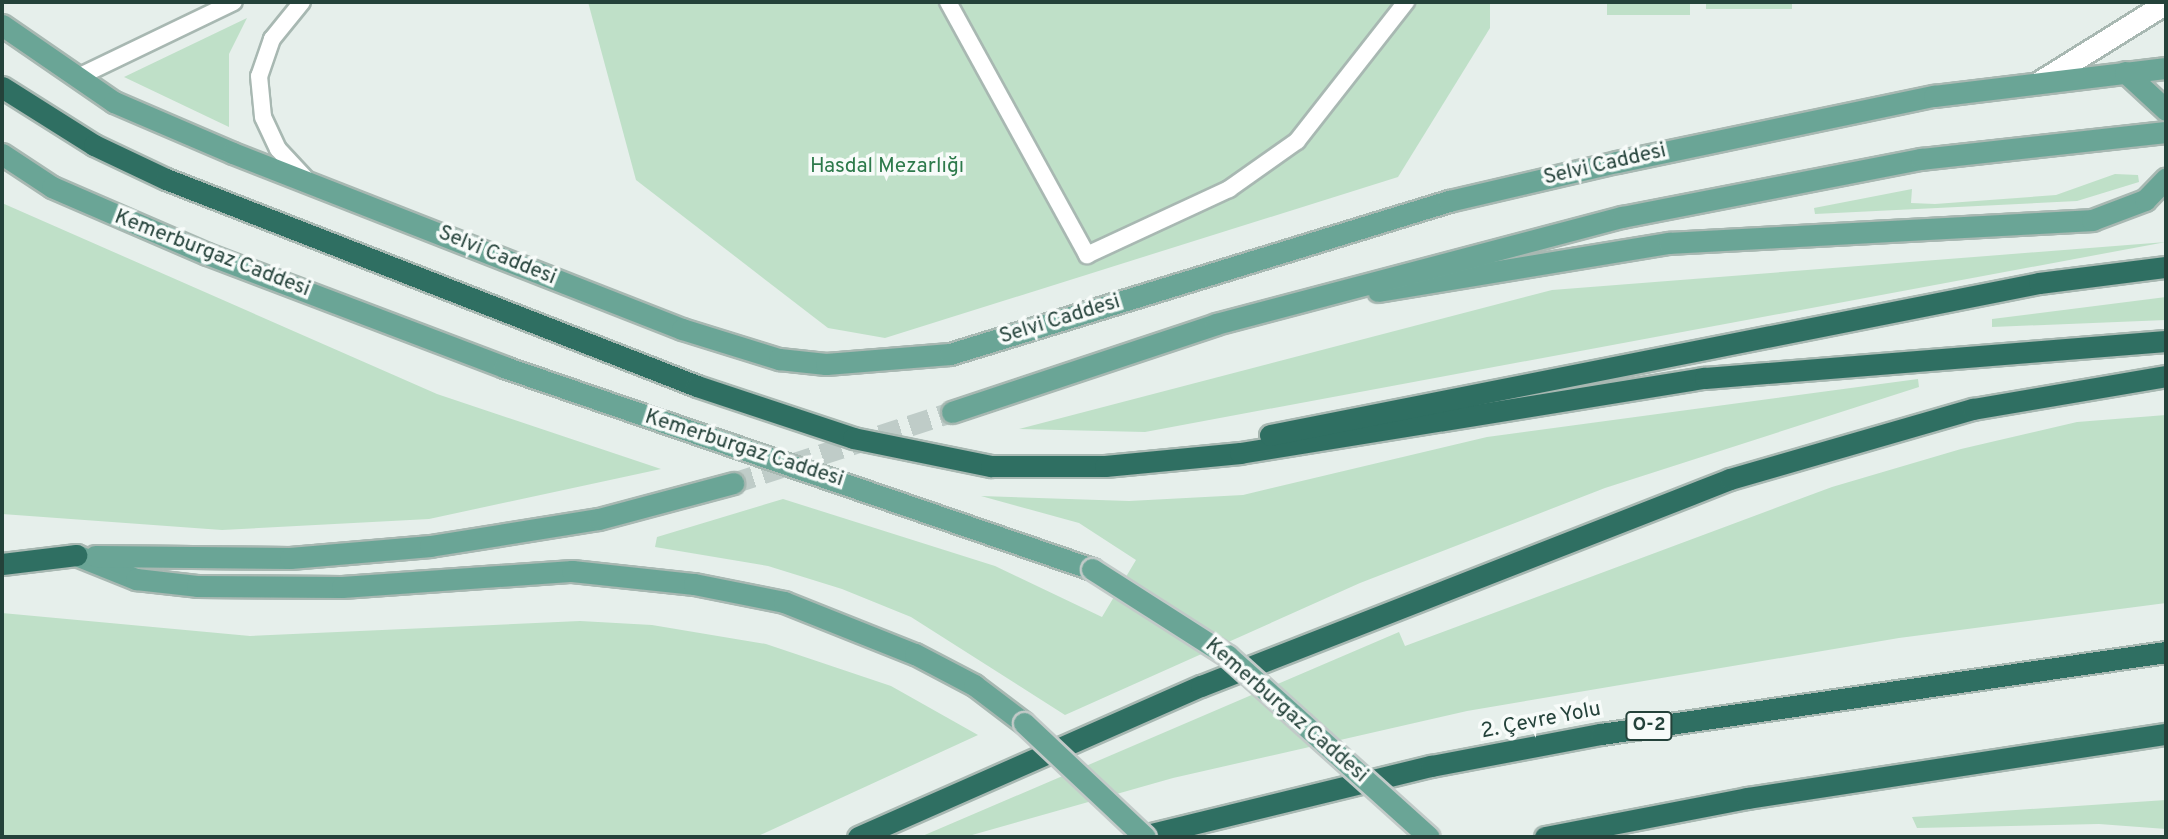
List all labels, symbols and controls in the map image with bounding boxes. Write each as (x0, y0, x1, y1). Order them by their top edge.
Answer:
street label: Selvi Caddesi (1541, 139, 1669, 191)
park label: Hasdal Mezarlığı (810, 154, 964, 180)
street label: Kemerburgaz Caddesi (111, 205, 313, 303)
street label: Selvi Caddesi (434, 221, 560, 291)
street label: Selvi Caddesi (997, 290, 1123, 350)
street label: Kemerburgaz Caddesi (642, 405, 846, 493)
street label: Kemerburgaz Caddesi (1200, 633, 1372, 789)
street label: 2. Çevre Yolu (1479, 697, 1603, 745)
road number: O-2 (1624, 710, 1674, 741)

